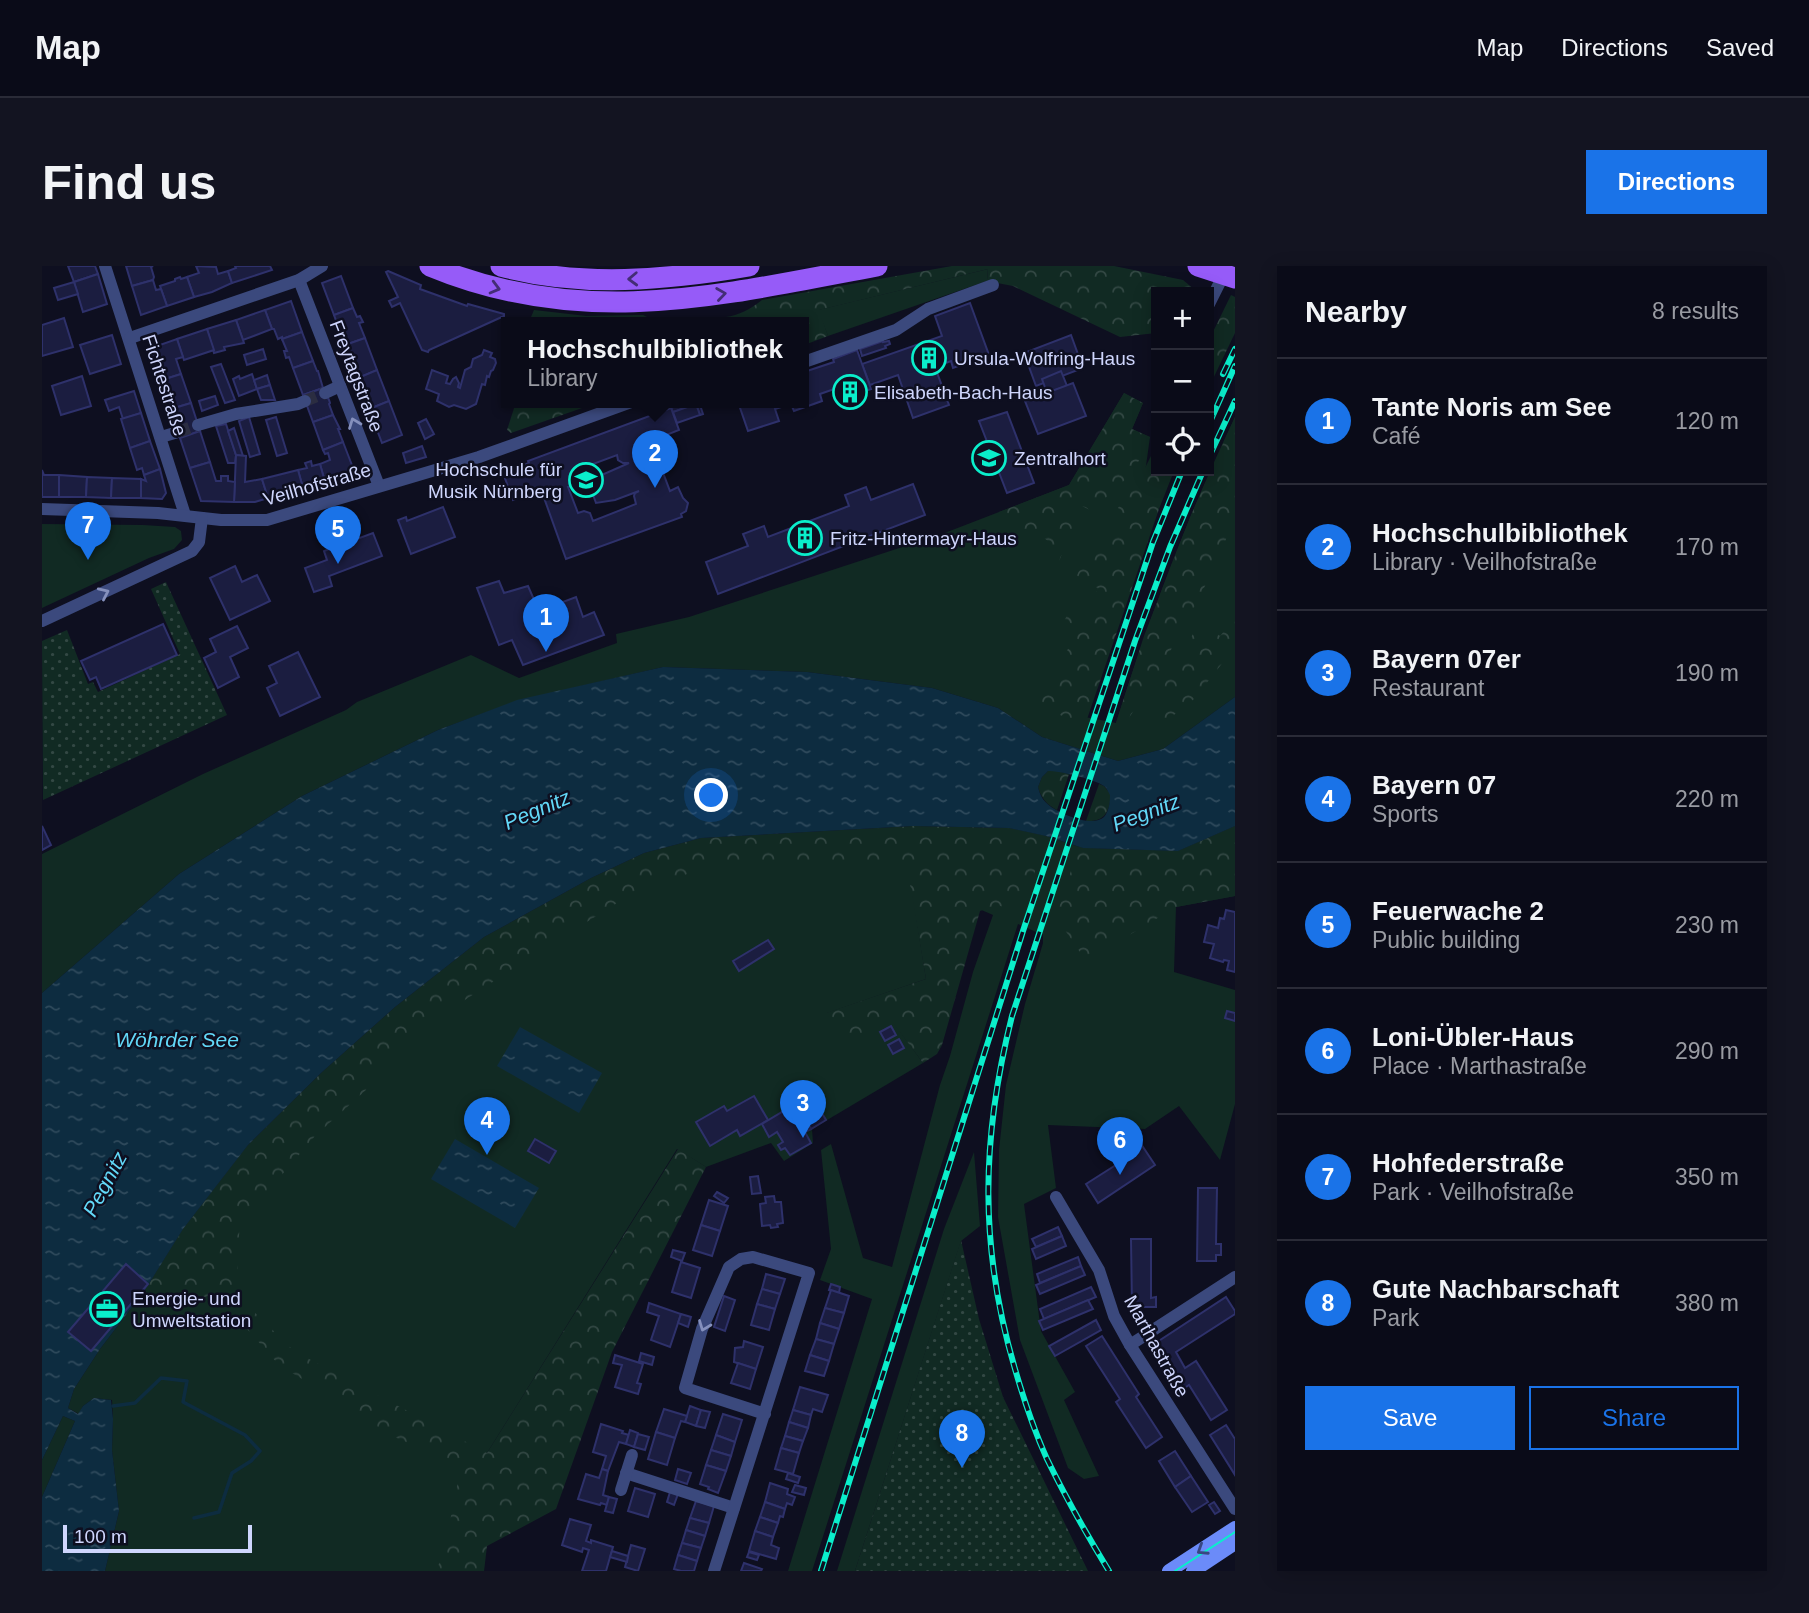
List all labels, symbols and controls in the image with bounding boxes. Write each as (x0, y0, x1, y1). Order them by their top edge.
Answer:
text: Map (35, 29, 101, 66)
text: Map (1477, 34, 1523, 61)
text: Directions (1561, 34, 1668, 61)
text: Saved (1706, 34, 1774, 61)
button: Directions (1586, 150, 1767, 214)
text: Find us (42, 155, 216, 209)
one-way arrow (627, 271, 638, 286)
one-way arrow (489, 280, 501, 294)
one-way arrow (715, 287, 726, 302)
map controls (1151, 287, 1214, 476)
button: + (1151, 287, 1214, 350)
text: Nearby (1305, 295, 1407, 328)
text: 8 results (1652, 298, 1739, 324)
street label: Freytagstraße (326, 317, 388, 435)
popup (501, 317, 809, 408)
street label: Fichtestraße (138, 332, 191, 439)
text: Hochschulbibliothek (527, 334, 783, 364)
building icon: Ursula-Wolfring-Haus (910, 339, 948, 377)
place label: Ursula-Wolfring-Haus (954, 348, 1135, 369)
button: − (1151, 350, 1214, 413)
text: Library (527, 365, 597, 391)
building icon: Elisabeth-Bach-Haus (831, 373, 869, 411)
place label: Elisabeth-Bach-Haus (874, 382, 1052, 403)
text: Tante Noris am See (1372, 392, 1611, 422)
text: 1 (1322, 408, 1334, 434)
text: 120 m (1675, 408, 1739, 434)
button: locate (1151, 413, 1214, 476)
one-way arrow (349, 417, 363, 429)
text: Café (1372, 423, 1421, 449)
pin: 2 (632, 430, 678, 488)
school or university icon: Zentralhort (970, 439, 1008, 477)
place label: Zentralhort (1014, 448, 1107, 469)
street label: Veilhofstraße (261, 459, 373, 510)
place label: Hochschule für Musik Nürnberg (428, 459, 563, 502)
school or university icon: Hochschule für Musik Nürnberg (567, 461, 605, 499)
pin: 7 (65, 502, 111, 560)
pin: 5 (315, 506, 361, 564)
text: Hochschulbibliothek (1372, 518, 1628, 548)
building icon: Fritz-Hintermayr-Haus (786, 519, 824, 557)
place label: Fritz-Hintermayr-Haus (830, 528, 1017, 549)
text: 2 (1322, 534, 1334, 560)
text: 170 m (1675, 534, 1739, 560)
text: Library · Veilhofstraße (1372, 549, 1597, 575)
one-way arrow (97, 587, 109, 601)
pin: 1 (523, 594, 569, 652)
text: Bayern 07er (1372, 644, 1521, 674)
text: 3 (1322, 660, 1334, 686)
text: 190 m (1675, 660, 1739, 686)
text: Restaurant (1372, 675, 1485, 701)
text: Bayern 07 (1372, 770, 1496, 800)
your location (694, 778, 728, 812)
water label: Pegnitz (500, 785, 574, 834)
text: 4 (1322, 786, 1334, 812)
text: 220 m (1675, 786, 1739, 812)
water label: Pegnitz (1109, 789, 1183, 836)
text: Sports (1372, 801, 1438, 827)
text: Feuerwache 2 (1372, 896, 1544, 926)
text: 5 (1322, 912, 1334, 938)
text: 230 m (1675, 912, 1739, 938)
text: Public building (1372, 927, 1520, 953)
text: Loni-Übler-Haus (1372, 1022, 1574, 1052)
water label: Wöhrder See (115, 1028, 239, 1051)
text: 6 (1322, 1038, 1334, 1064)
text: 290 m (1675, 1038, 1739, 1064)
text: Place · Marthastraße (1372, 1053, 1587, 1079)
pin: 3 (780, 1080, 826, 1138)
pin: 4 (464, 1097, 510, 1155)
pin: 6 (1097, 1117, 1143, 1175)
water label: Pegnitz (78, 1147, 131, 1220)
text: Hohfederstraße (1372, 1148, 1564, 1178)
text: 7 (1322, 1164, 1334, 1190)
text: 350 m (1675, 1164, 1739, 1190)
text: Park · Veilhofstraße (1372, 1179, 1574, 1205)
text: Gute Nachbarschaft (1372, 1274, 1619, 1304)
place label: Energie- und Umweltstation (132, 1288, 251, 1331)
office icon: Energie- und Umweltstation (88, 1290, 126, 1328)
text: 8 (1322, 1290, 1334, 1316)
text: 380 m (1675, 1290, 1739, 1316)
street label: Marthastraße (1120, 1292, 1193, 1401)
text: Park (1372, 1305, 1419, 1331)
one-way arrow (698, 1320, 712, 1332)
button: Save (1305, 1386, 1515, 1450)
button: Share (1529, 1386, 1739, 1450)
pin: 8 (939, 1410, 985, 1468)
scale bar (63, 1522, 252, 1554)
text: 100 m (74, 1526, 127, 1547)
one-way arrow (1197, 1541, 1210, 1554)

